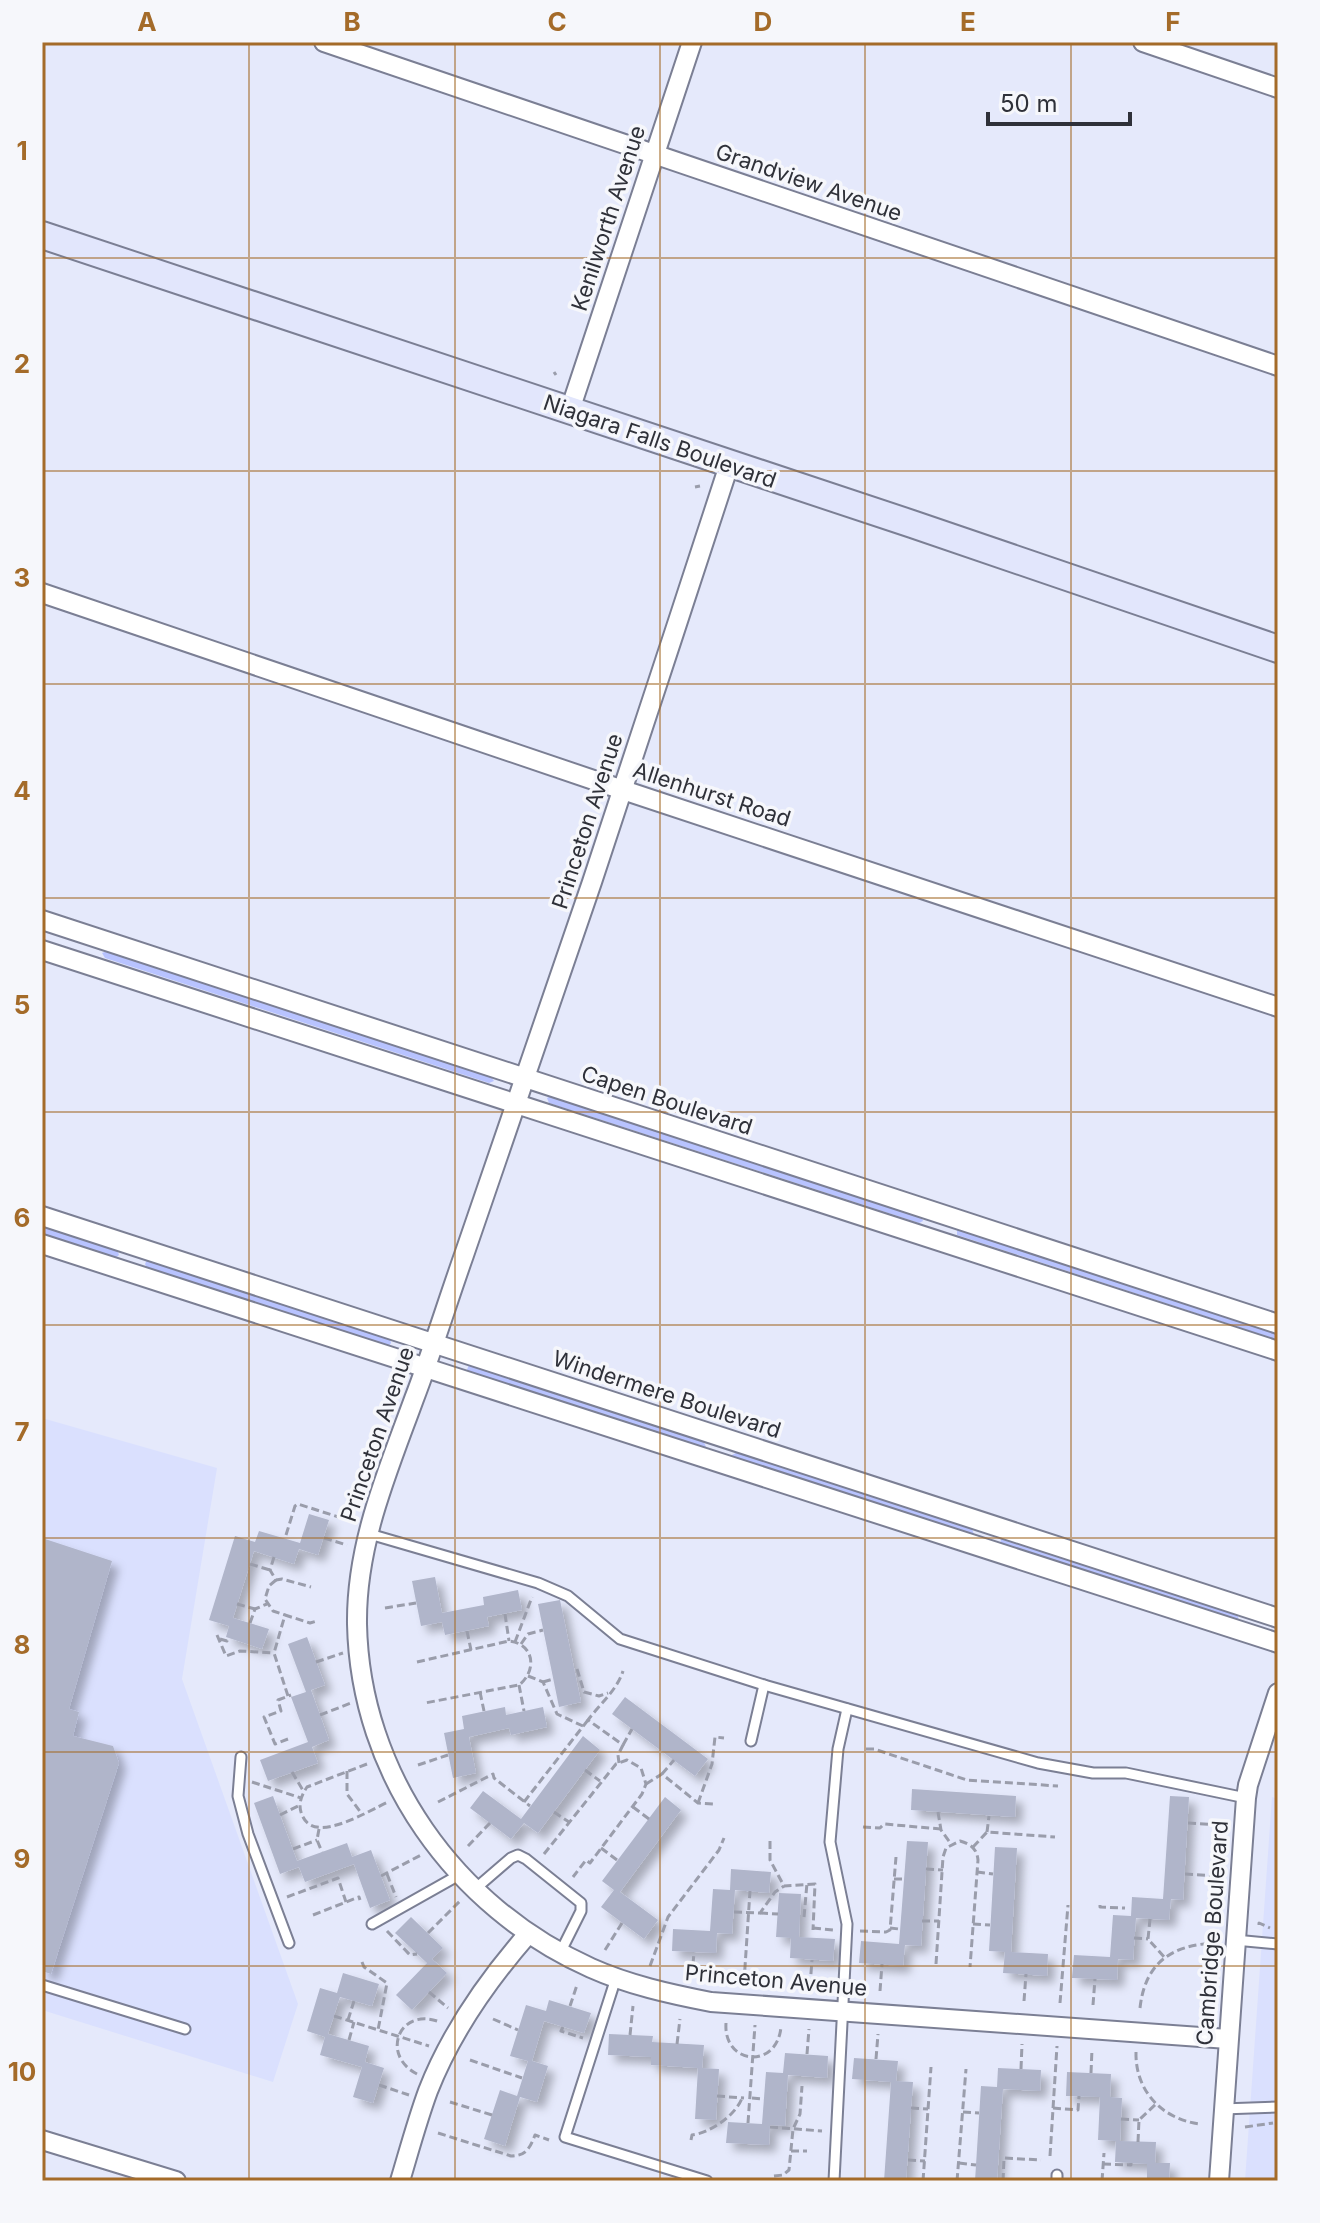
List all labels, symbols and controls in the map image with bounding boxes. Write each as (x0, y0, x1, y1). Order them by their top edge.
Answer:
text: A (137, 6, 157, 37)
text: B (343, 6, 361, 37)
text: C (547, 6, 567, 37)
text: D (754, 6, 772, 37)
text: E (960, 6, 976, 37)
text: F (1165, 6, 1181, 37)
scale bar (988, 76, 1130, 126)
text: 50 m (1000, 89, 1058, 118)
street label: Kenilworth Avenue (566, 122, 650, 314)
text: 1 (16, 135, 28, 166)
street label: Grandview Avenue (712, 138, 906, 226)
text: 2 (14, 348, 30, 379)
street label: Niagara Falls Boulevard (540, 389, 780, 493)
text: 3 (14, 562, 30, 593)
street label: Princeton Avenue (546, 730, 628, 912)
street label: Allenhurst Road (630, 756, 794, 832)
text: 4 (13, 775, 31, 806)
text: 5 (14, 989, 30, 1020)
street label: Capen Boulevard (578, 1060, 756, 1140)
text: 6 (14, 1202, 30, 1233)
street label: Princeton Avenue (335, 1343, 419, 1525)
street label: Windermere Boulevard (550, 1345, 784, 1443)
text: 7 (14, 1416, 30, 1447)
text: 8 (14, 1629, 30, 1660)
street label: Cambridge Boulevard (1191, 1820, 1233, 2046)
text: 9 (14, 1843, 30, 1874)
street label: Princeton Avenue (684, 1959, 868, 2001)
text: 10 (8, 2056, 36, 2087)

